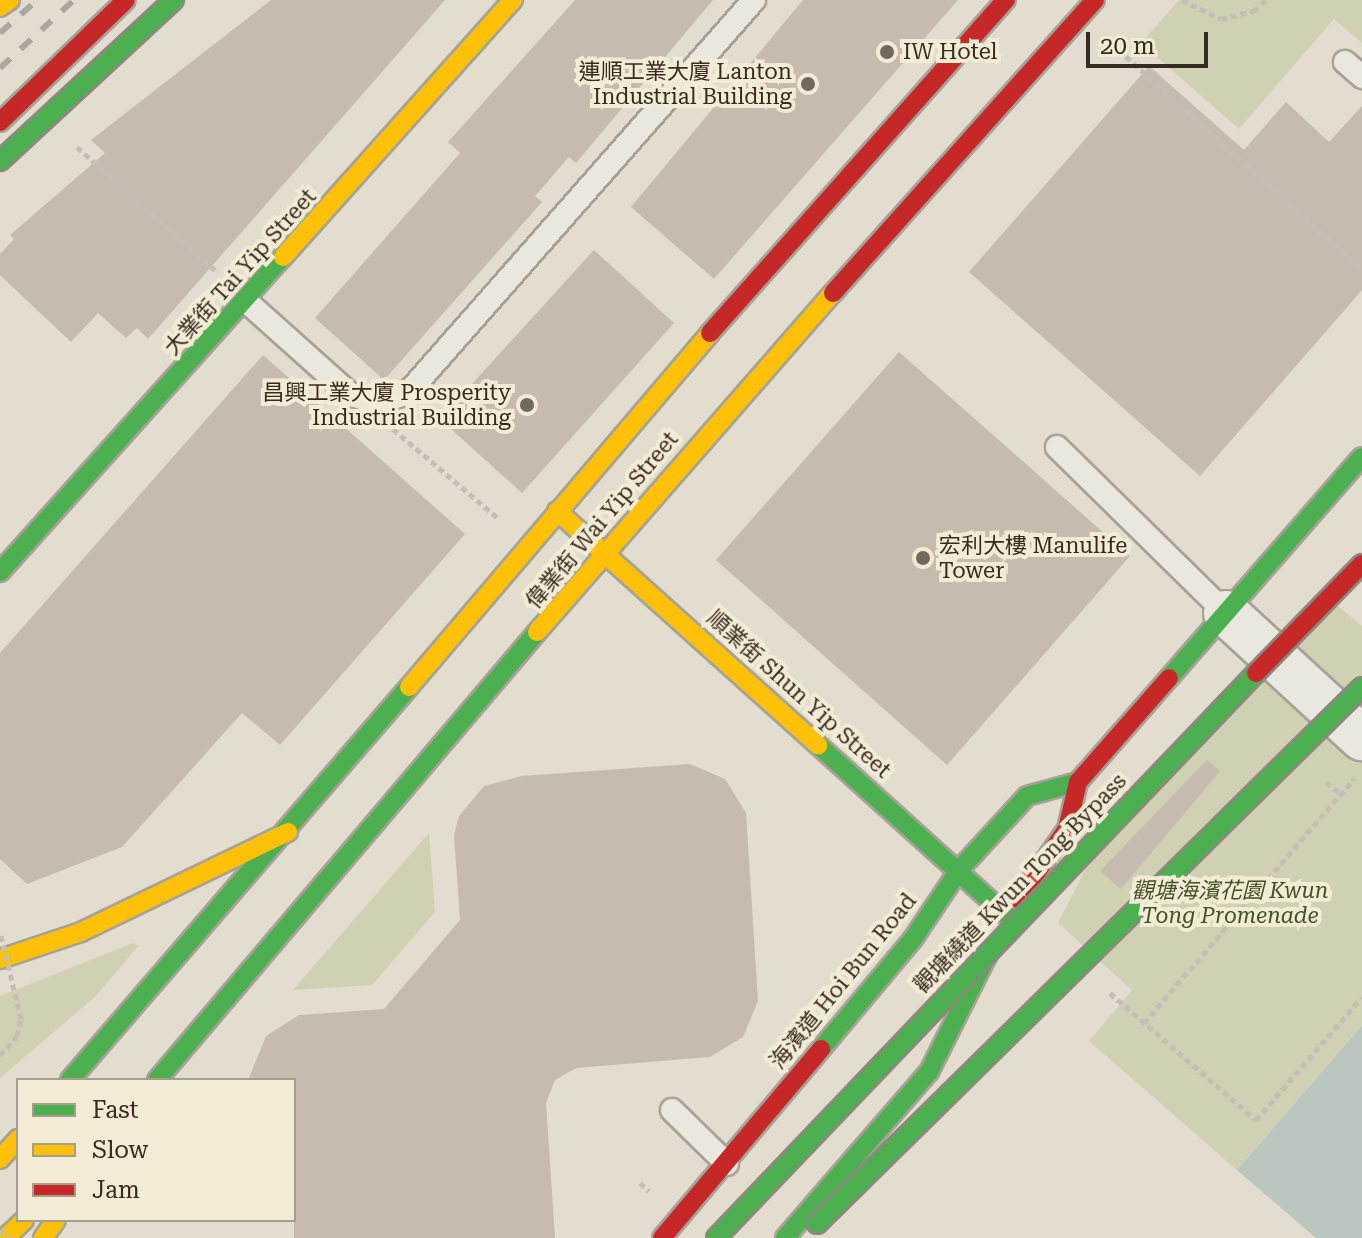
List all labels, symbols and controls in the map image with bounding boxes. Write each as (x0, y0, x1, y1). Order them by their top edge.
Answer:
scale bar (1090, 16, 1212, 66)
text: 20 m (1100, 32, 1155, 60)
place label: IW Hotel (903, 39, 997, 65)
marker: IW Hotel (878, 43, 896, 61)
place label: 連順工業大廈 Lanton Industrial Building (579, 58, 792, 110)
marker: 連順工業大廈 Lanton Industrial Building (799, 75, 817, 93)
street label: 大業街 Tai Yip Street (158, 183, 322, 361)
place label: 昌興工業大廈 Prosperity Industrial Building (263, 379, 511, 430)
marker: 昌興工業大廈 Prosperity Industrial Building (518, 396, 536, 414)
street label: 偉業街 Wai Yip Street (520, 426, 684, 614)
place label: 宏利大樓 Manulife Tower (939, 532, 1127, 584)
marker: 宏利大樓 Manulife Tower (914, 549, 932, 567)
street label: 順業街 Shun Yip Street (702, 605, 896, 783)
street label: 觀塘繞道 Kwun Tong Bypass (908, 768, 1132, 998)
park label: 觀塘海濱花園 Kwun Tong Promenade (1132, 877, 1328, 928)
street label: 海濱道 Hoi Bun Road (764, 888, 922, 1074)
legend (16, 1078, 296, 1222)
text: Fast (92, 1096, 139, 1124)
text: Slow (92, 1136, 148, 1164)
text: Jam (92, 1176, 140, 1204)

